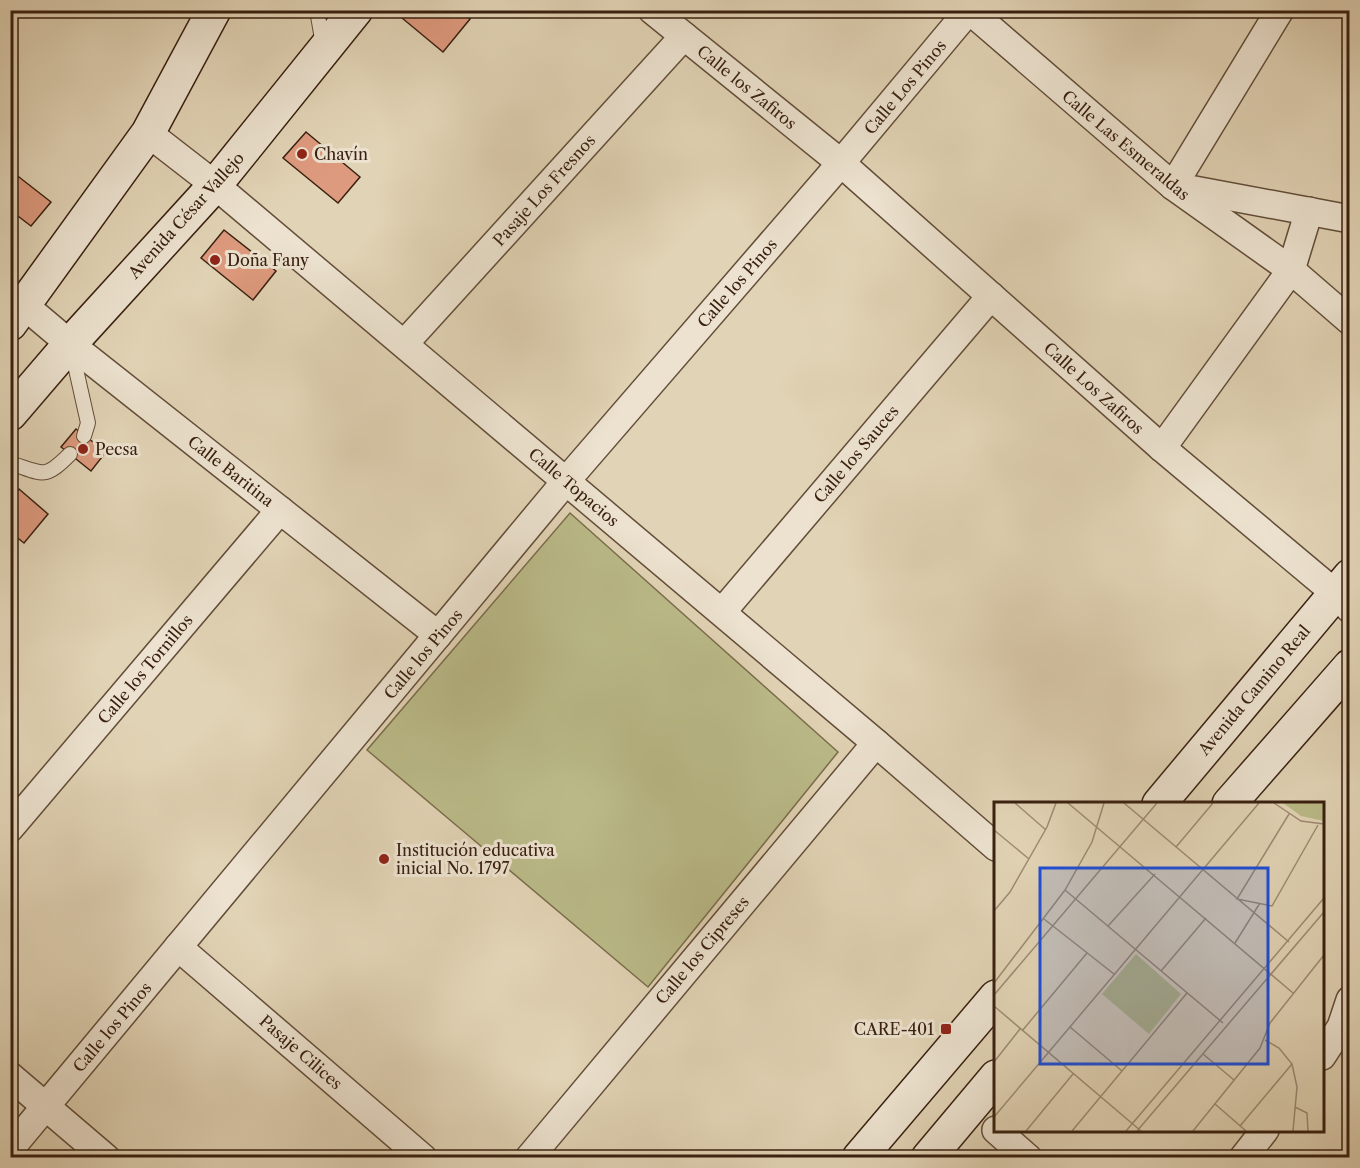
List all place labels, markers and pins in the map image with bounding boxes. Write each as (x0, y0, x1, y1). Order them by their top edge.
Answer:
place label: Chavín (314, 144, 368, 164)
marker: Chavín (295, 147, 309, 161)
place label: Doña Fany (227, 250, 310, 270)
marker: Doña Fany (208, 253, 222, 267)
place label: Pecsa (95, 439, 138, 459)
marker: Pecsa (76, 442, 90, 456)
place label: Institución educativa inicial No. 1797 (396, 840, 555, 878)
marker: Institución educativa inicial No. 1797 (377, 852, 391, 866)
place label: CARE-401 (854, 1019, 934, 1039)
marker: CARE-401 (939, 1022, 953, 1036)

